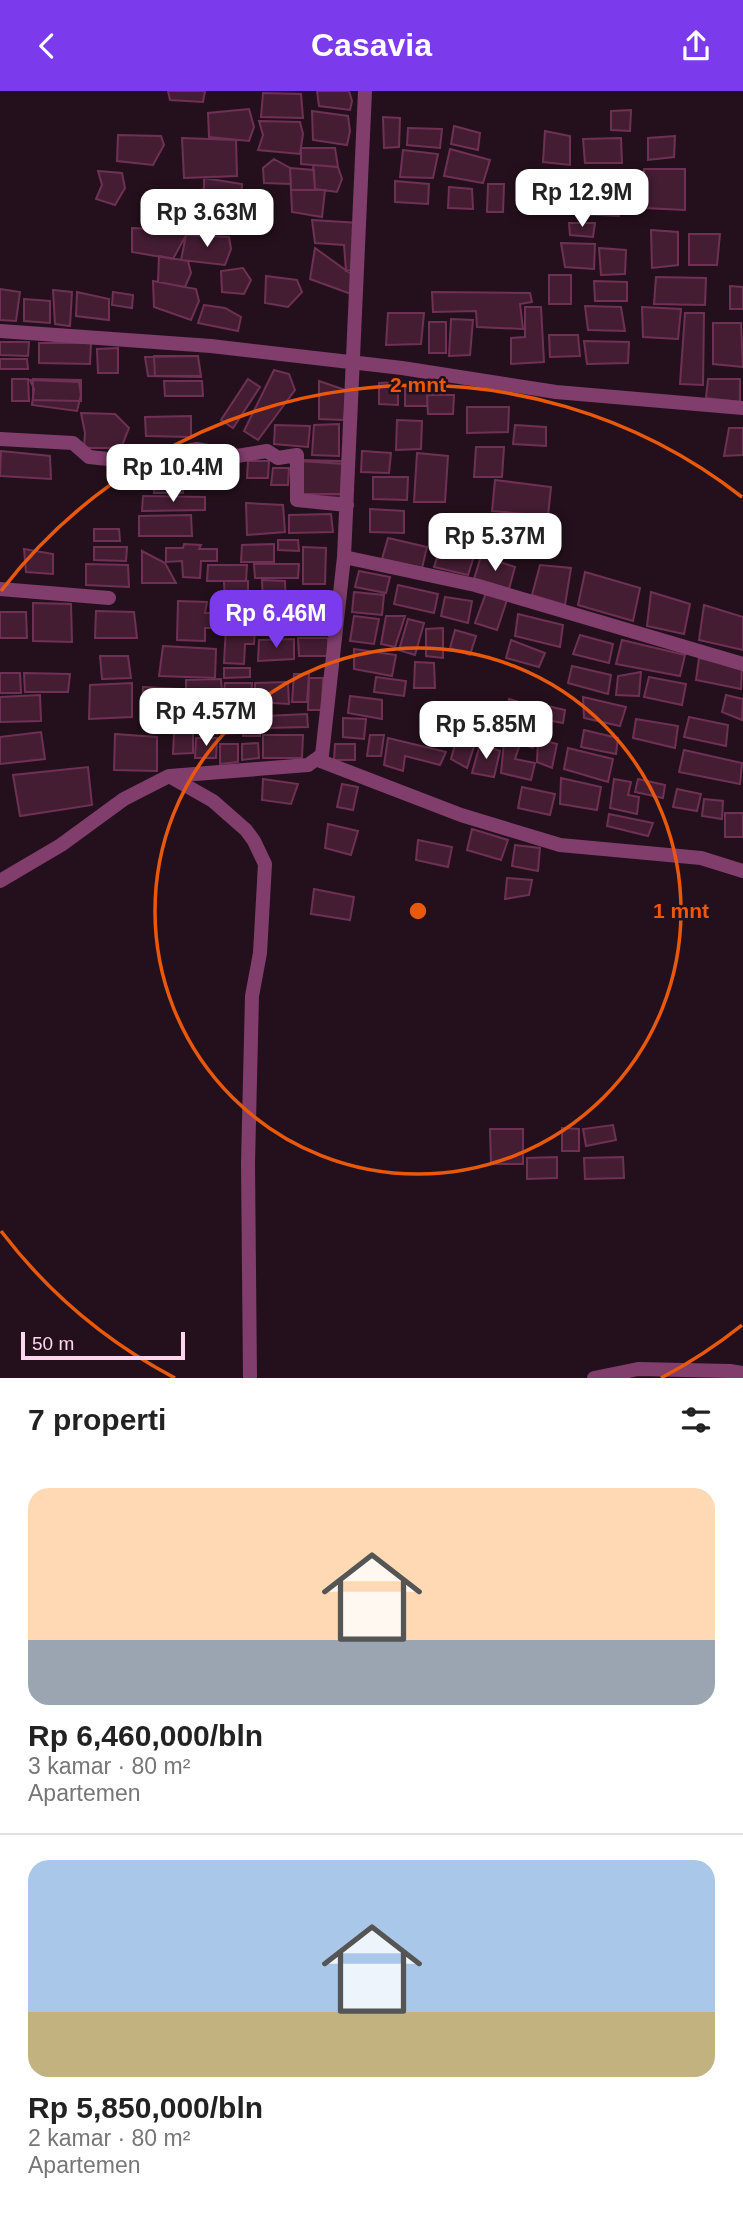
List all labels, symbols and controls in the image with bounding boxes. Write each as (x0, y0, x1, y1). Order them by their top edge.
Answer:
icon: back (28, 27, 66, 65)
text: Casavia (311, 27, 432, 63)
icon: share (677, 27, 715, 65)
pin: Rp 12.9M (510, 169, 654, 229)
text: Rp 12.9M (532, 179, 632, 205)
pin: Rp 3.63M (135, 190, 279, 249)
text: Rp 3.63M (157, 199, 257, 225)
text: 2 mnt (390, 373, 446, 396)
pin: Rp 10.4M (101, 445, 245, 504)
text: Rp 10.4M (123, 454, 223, 480)
pin: Rp 5.37M (423, 513, 567, 573)
text: Rp 5.37M (445, 523, 545, 549)
pin: Rp 6.46M (204, 591, 348, 650)
text: Rp 6.46M (226, 600, 326, 626)
pin: Rp 4.57M (134, 689, 278, 748)
text: Rp 4.57M (156, 698, 256, 724)
pin: Rp 5.85M (414, 701, 558, 761)
text: Rp 5.85M (436, 711, 536, 737)
centre of rings (406, 899, 430, 923)
text: 1 mnt (653, 899, 709, 922)
scale bar (21, 1329, 186, 1361)
text: 50 m (32, 1333, 74, 1354)
icon: filters (677, 1401, 715, 1439)
text: 7 properti (28, 1403, 166, 1436)
icon: home (309, 1534, 435, 1660)
text: Rp 6,460,000/bln (28, 1719, 263, 1752)
text: 3 kamar · 80 m² (28, 1753, 190, 1779)
text: Apartemen (28, 1780, 141, 1806)
icon: home (309, 1906, 435, 2032)
text: Rp 5,850,000/bln (28, 2091, 263, 2124)
text: 2 kamar · 80 m² (28, 2125, 190, 2151)
text: Apartemen (28, 2152, 141, 2178)

